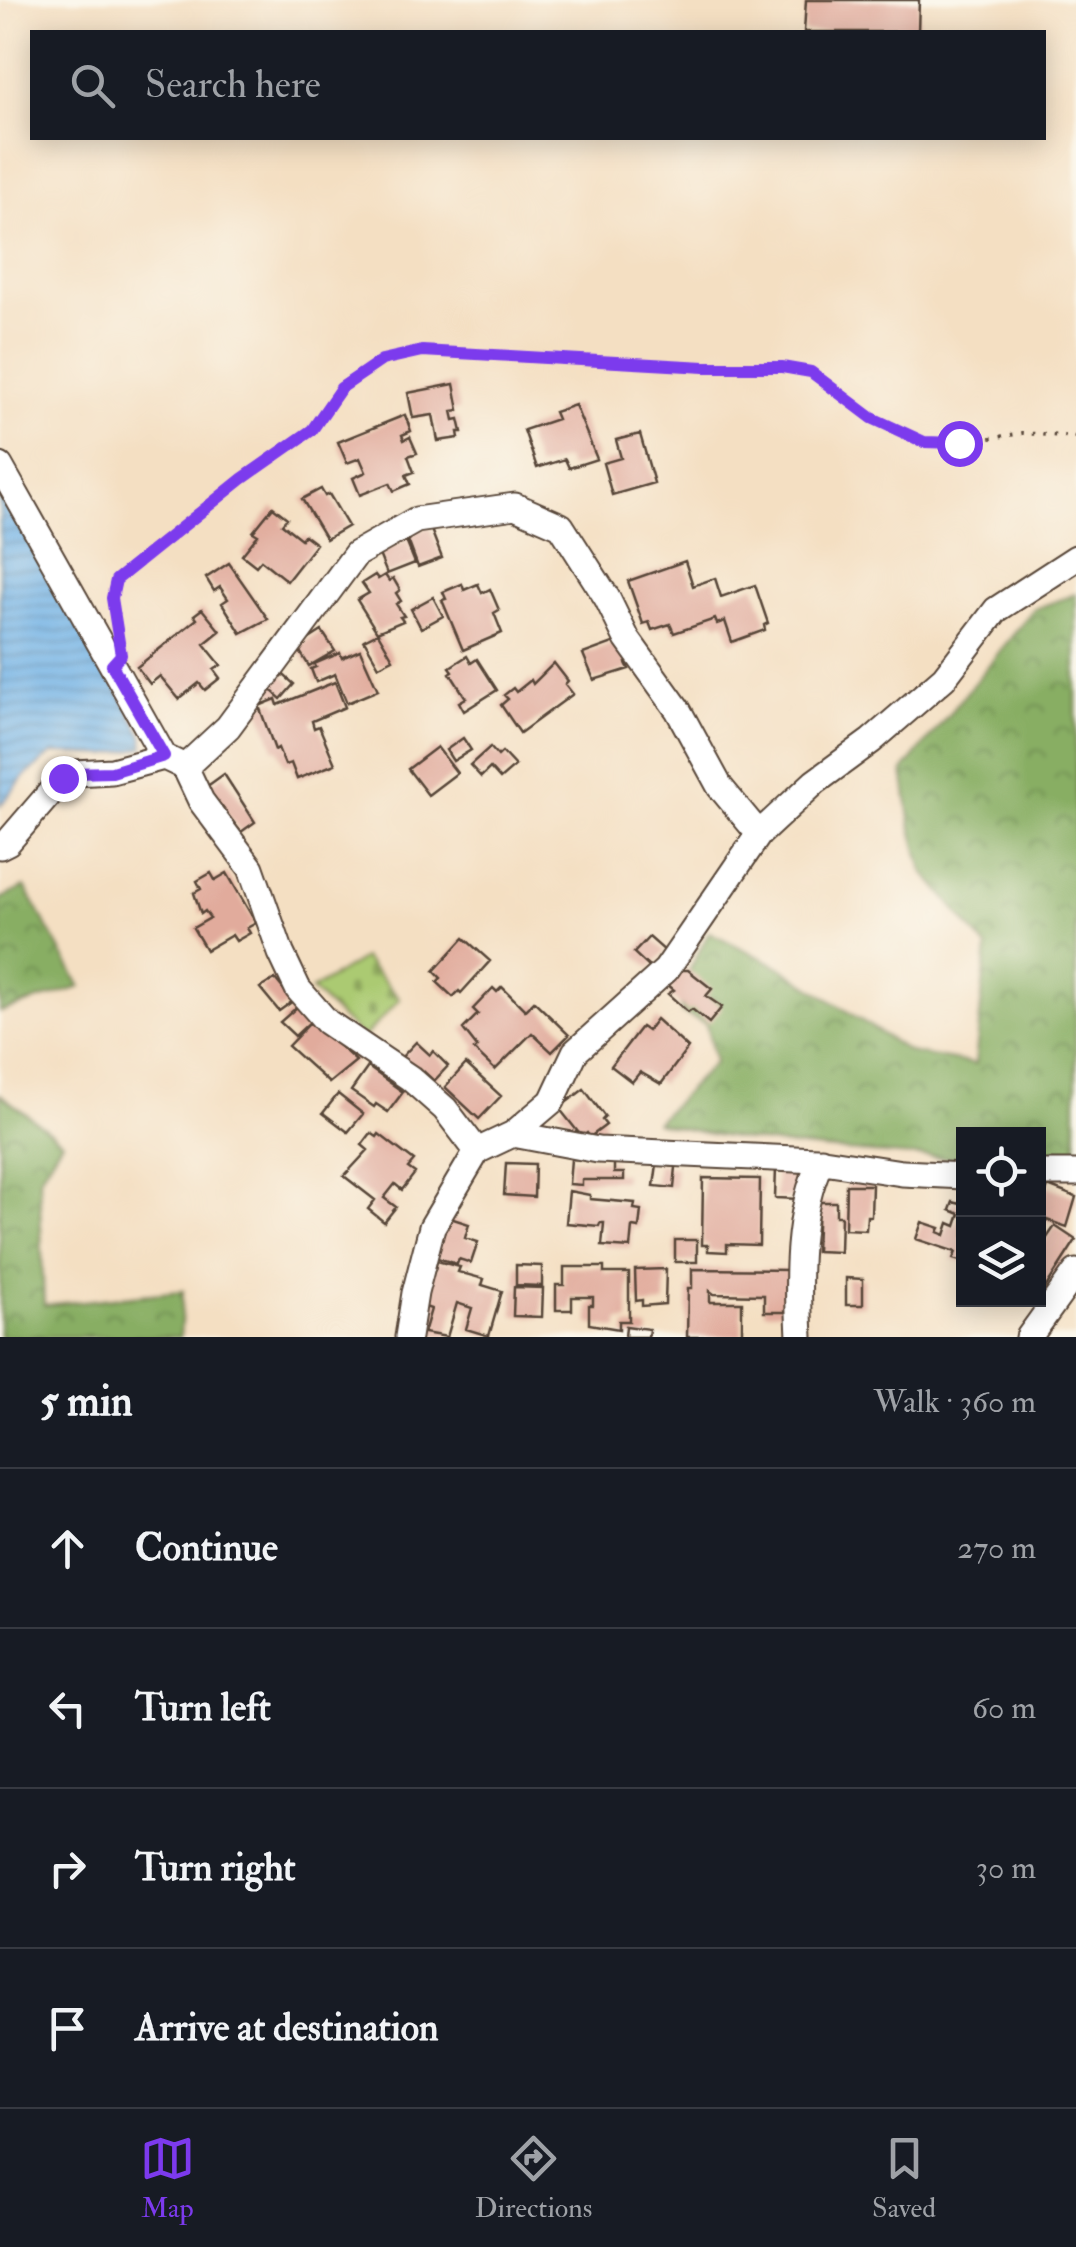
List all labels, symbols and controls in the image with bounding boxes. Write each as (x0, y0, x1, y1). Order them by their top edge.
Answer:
search box (30, 30, 1046, 140)
icon: search (65, 58, 120, 113)
text: Search here (145, 61, 321, 109)
route start (937, 421, 983, 467)
route end (41, 756, 87, 802)
map controls (956, 1127, 1046, 1307)
button: locate (956, 1127, 1046, 1217)
button: layers (956, 1217, 1046, 1307)
text: 5 min (40, 1376, 133, 1428)
text: Walk · 360 m (873, 1382, 1036, 1422)
icon: ahead (40, 1521, 95, 1576)
text: Continue (135, 1524, 278, 1572)
text: 270 m (957, 1528, 1036, 1568)
icon: left (40, 1681, 95, 1736)
text: Turn left (135, 1684, 271, 1732)
text: 60 m (972, 1688, 1036, 1728)
icon: right (40, 1841, 95, 1896)
text: Turn right (135, 1844, 296, 1892)
text: 30 m (976, 1848, 1036, 1888)
icon: arrive (40, 2001, 95, 2056)
text: Arrive at destination (135, 2004, 439, 2052)
tab: Map (140, 2131, 195, 2226)
tab: Directions (475, 2131, 592, 2226)
tab: Saved (872, 2131, 936, 2226)

